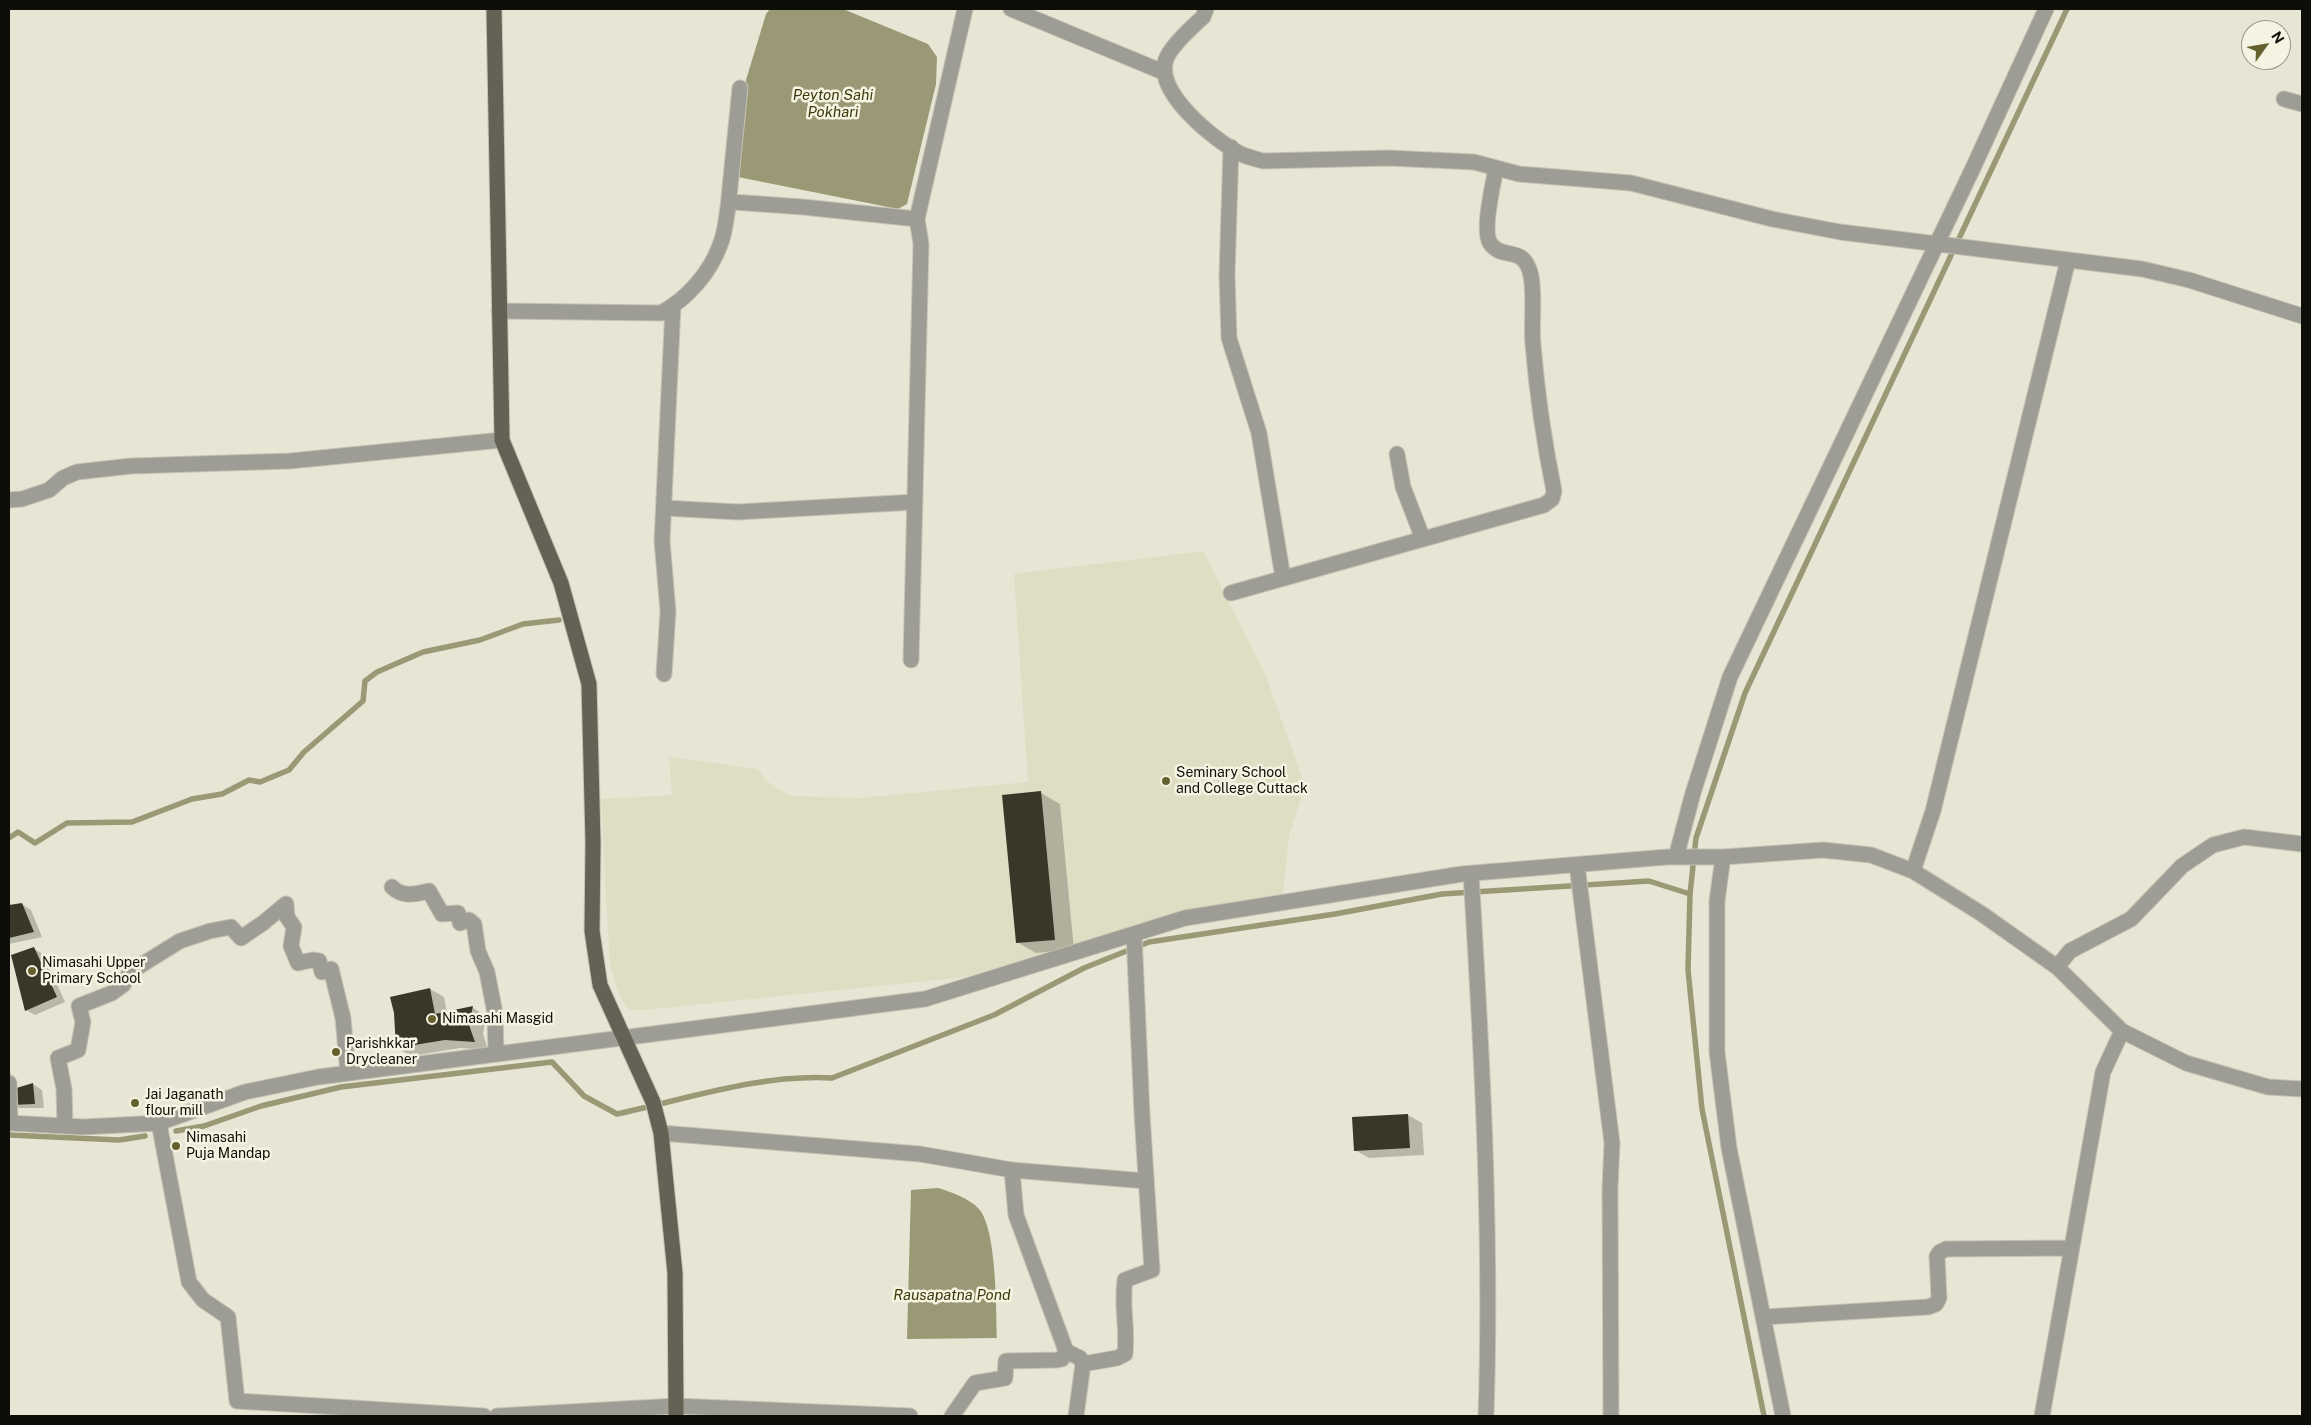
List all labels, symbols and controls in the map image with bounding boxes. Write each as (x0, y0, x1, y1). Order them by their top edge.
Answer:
north arrow (2241, 20, 2291, 70)
text: N (2268, 29, 2288, 46)
water label: Peyton Sahi Pokhari (793, 86, 873, 121)
place label: Seminary School and College Cuttack (1176, 765, 1308, 798)
marker: Seminary School and College Cuttack (1160, 775, 1172, 787)
place label: Nimasahi Upper Primary School (42, 955, 146, 988)
marker: Nimasahi Upper Primary School (26, 965, 38, 977)
place label: Nimasahi Masgid (442, 1011, 553, 1027)
marker: Nimasahi Masgid (426, 1013, 438, 1025)
place label: Parishkkar Drycleaner (346, 1036, 417, 1068)
marker: Parishkkar Drycleaner (330, 1046, 342, 1058)
place label: Jai Jaganath flour mill (145, 1087, 223, 1120)
marker: Jai Jaganath flour mill (129, 1097, 141, 1109)
place label: Nimasahi Puja Mandap (186, 1130, 270, 1162)
marker: Nimasahi Puja Mandap (170, 1140, 182, 1152)
water label: Rausapatna Pond (893, 1286, 1011, 1304)

